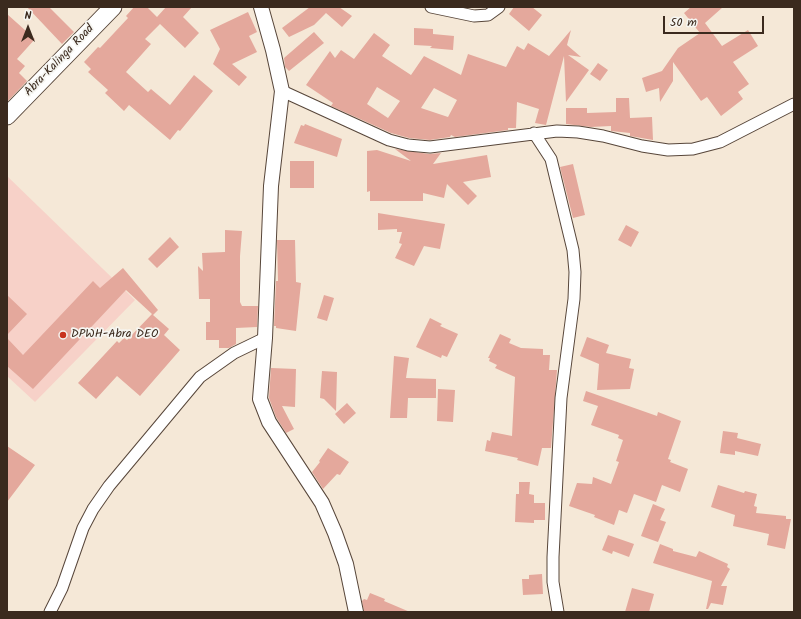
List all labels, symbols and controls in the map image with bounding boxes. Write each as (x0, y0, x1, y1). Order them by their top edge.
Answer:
text: N (25, 7, 31, 25)
north arrow (8, 8, 48, 48)
scale bar (665, 8, 766, 34)
text: 50 m (670, 13, 697, 32)
street label: Abra-Kalinga Road (22, 22, 98, 100)
place label: DPWH-Abra DEO (71, 328, 158, 342)
marker: DPWH-Abra DEO (58, 330, 68, 340)

